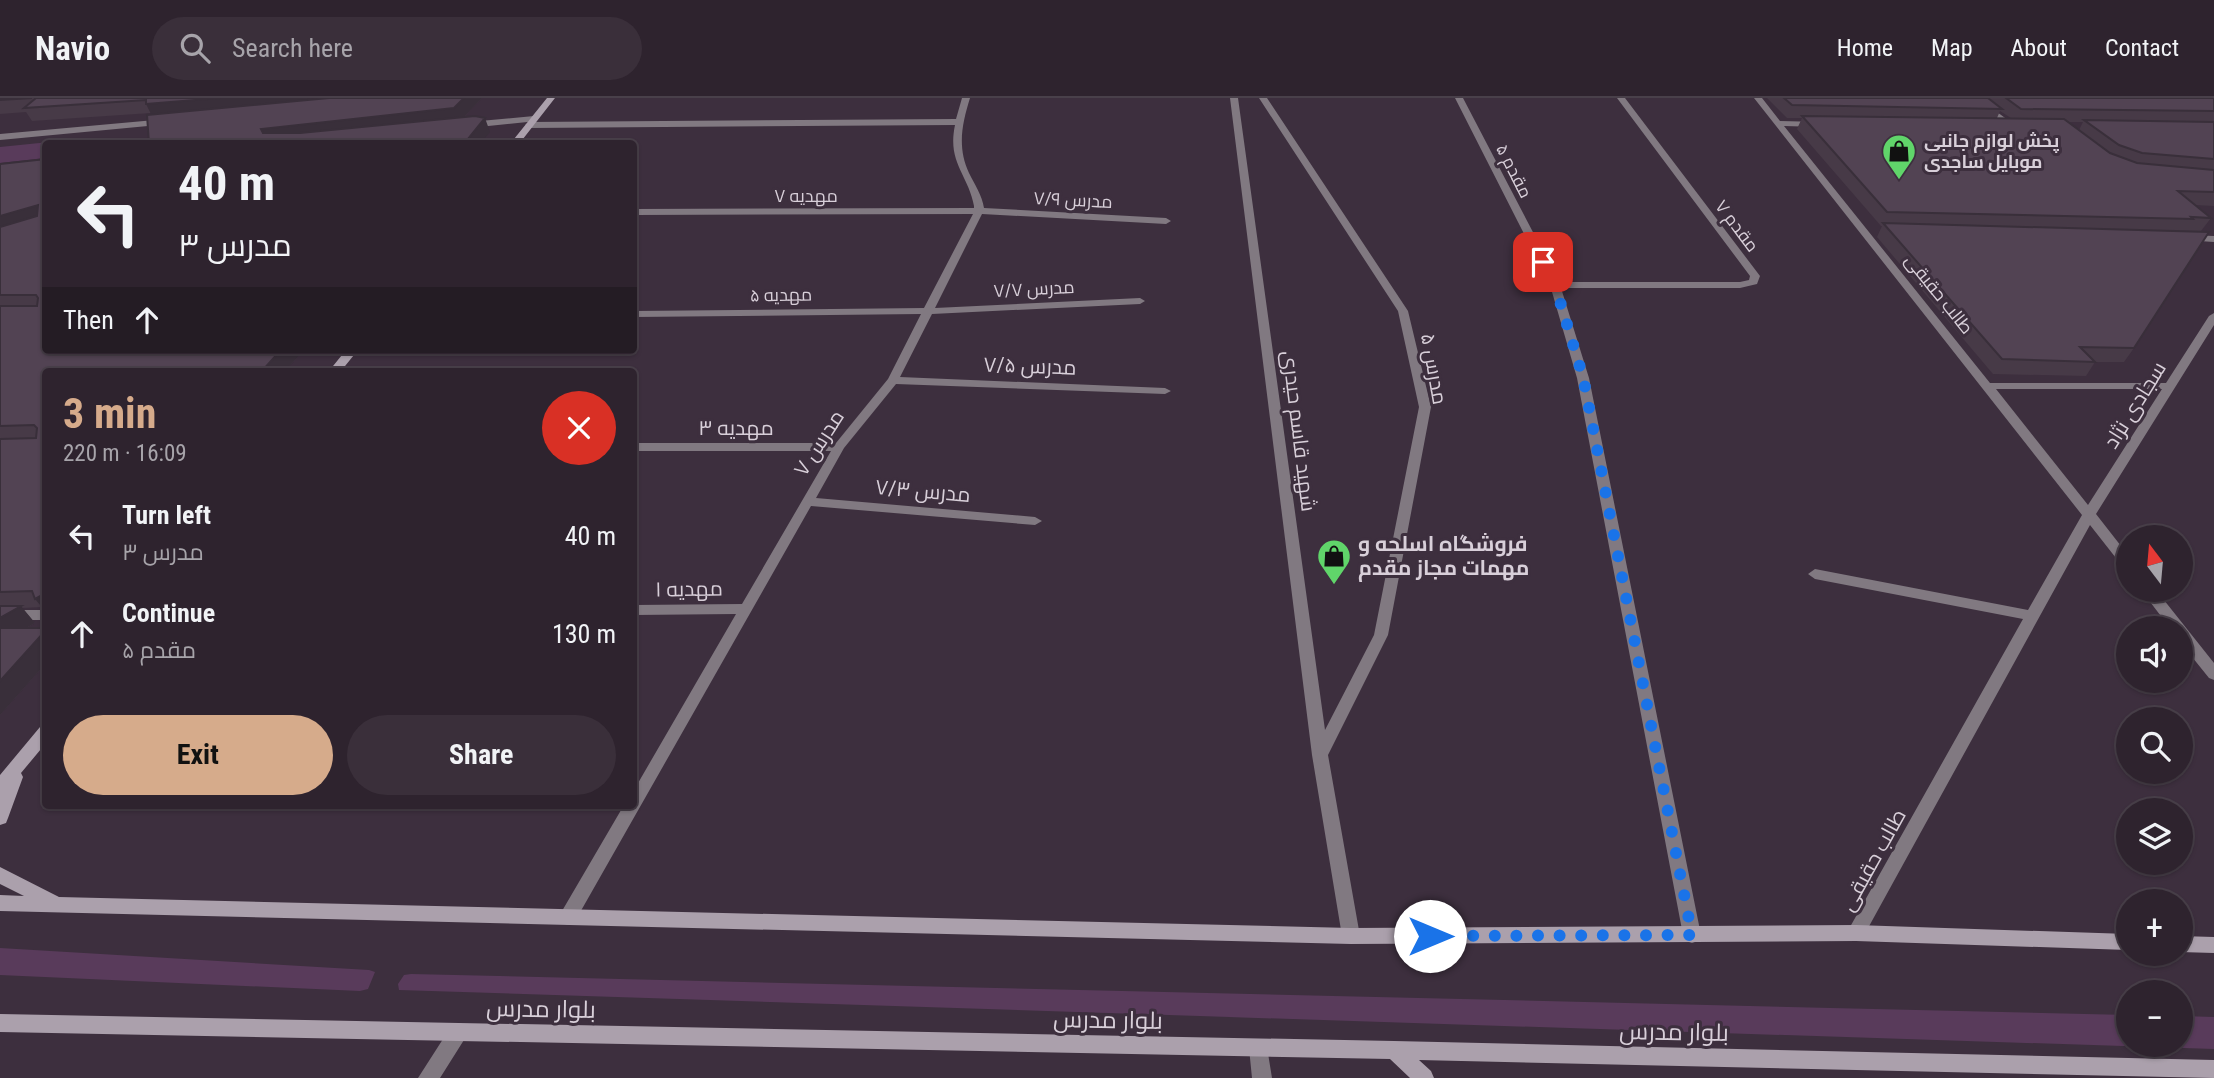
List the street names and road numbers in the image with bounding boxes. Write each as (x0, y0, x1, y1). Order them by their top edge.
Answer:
street label: مقدم ۵ (1490, 140, 1537, 202)
street label: مهدیه ۷ (774, 185, 838, 207)
street label: مدرس ۷/۹ (1033, 187, 1113, 213)
street label: مقدم ۷ (1710, 196, 1764, 257)
street label: طالب حقیقی (1900, 250, 1978, 338)
street label: مدرس ۷/۷ (993, 276, 1075, 302)
street label: مهدیه ۵ (750, 283, 812, 307)
street label: مدرس ۵ (1415, 331, 1452, 407)
street label: شهید قاسم حیدری (1275, 349, 1321, 513)
street label: مدرس ۷/۵ (983, 352, 1077, 381)
street label: سجادی نژاد (2099, 357, 2172, 453)
street label: مدرس ۷ (789, 406, 850, 481)
street label: مهدیه ۳ (698, 416, 774, 441)
street label: مدرس ۷/۳ (874, 475, 972, 508)
street label: مهدیه ۱ (655, 576, 723, 603)
street label: طالب حقیقی (1835, 805, 1912, 916)
street label: بلوار مدرس (486, 994, 596, 1024)
street label: بلوار مدرس (1053, 1005, 1163, 1035)
street label: بلوار مدرس (1619, 1017, 1729, 1047)

